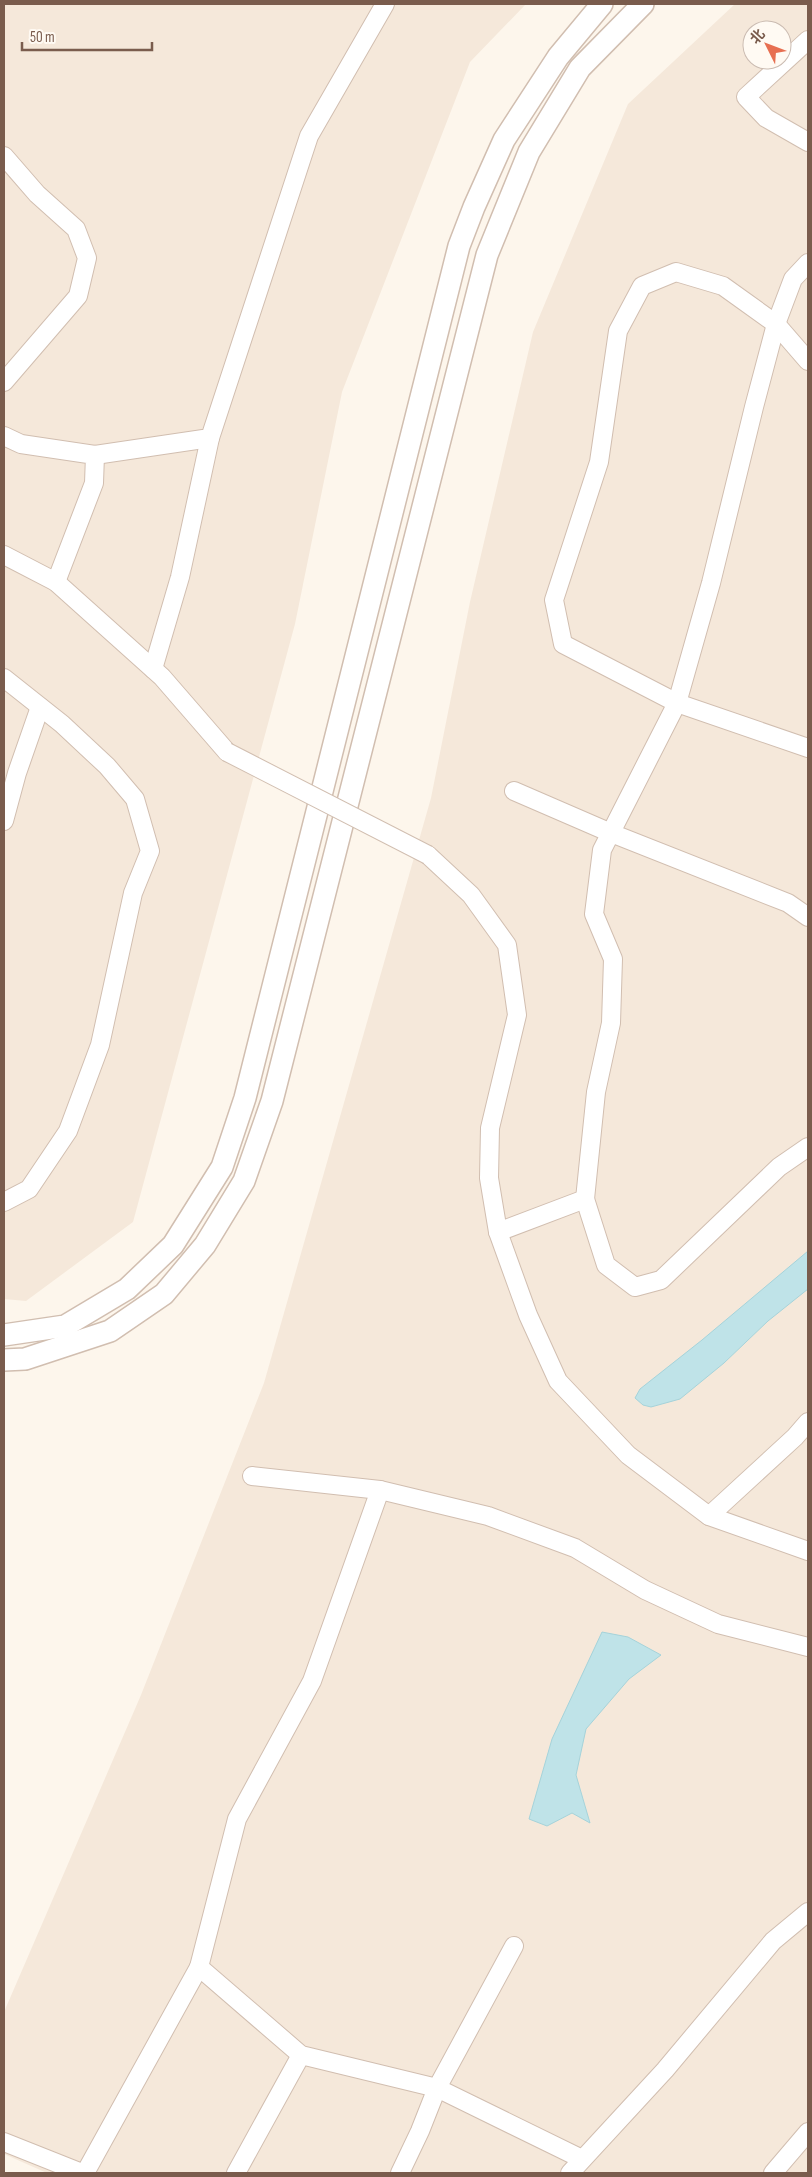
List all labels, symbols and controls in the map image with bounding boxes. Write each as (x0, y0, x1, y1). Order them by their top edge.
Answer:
scale bar (22, 20, 152, 52)
north arrow (742, 20, 792, 70)
text: 北 (747, 26, 769, 48)
text: 50 m (30, 28, 55, 47)

